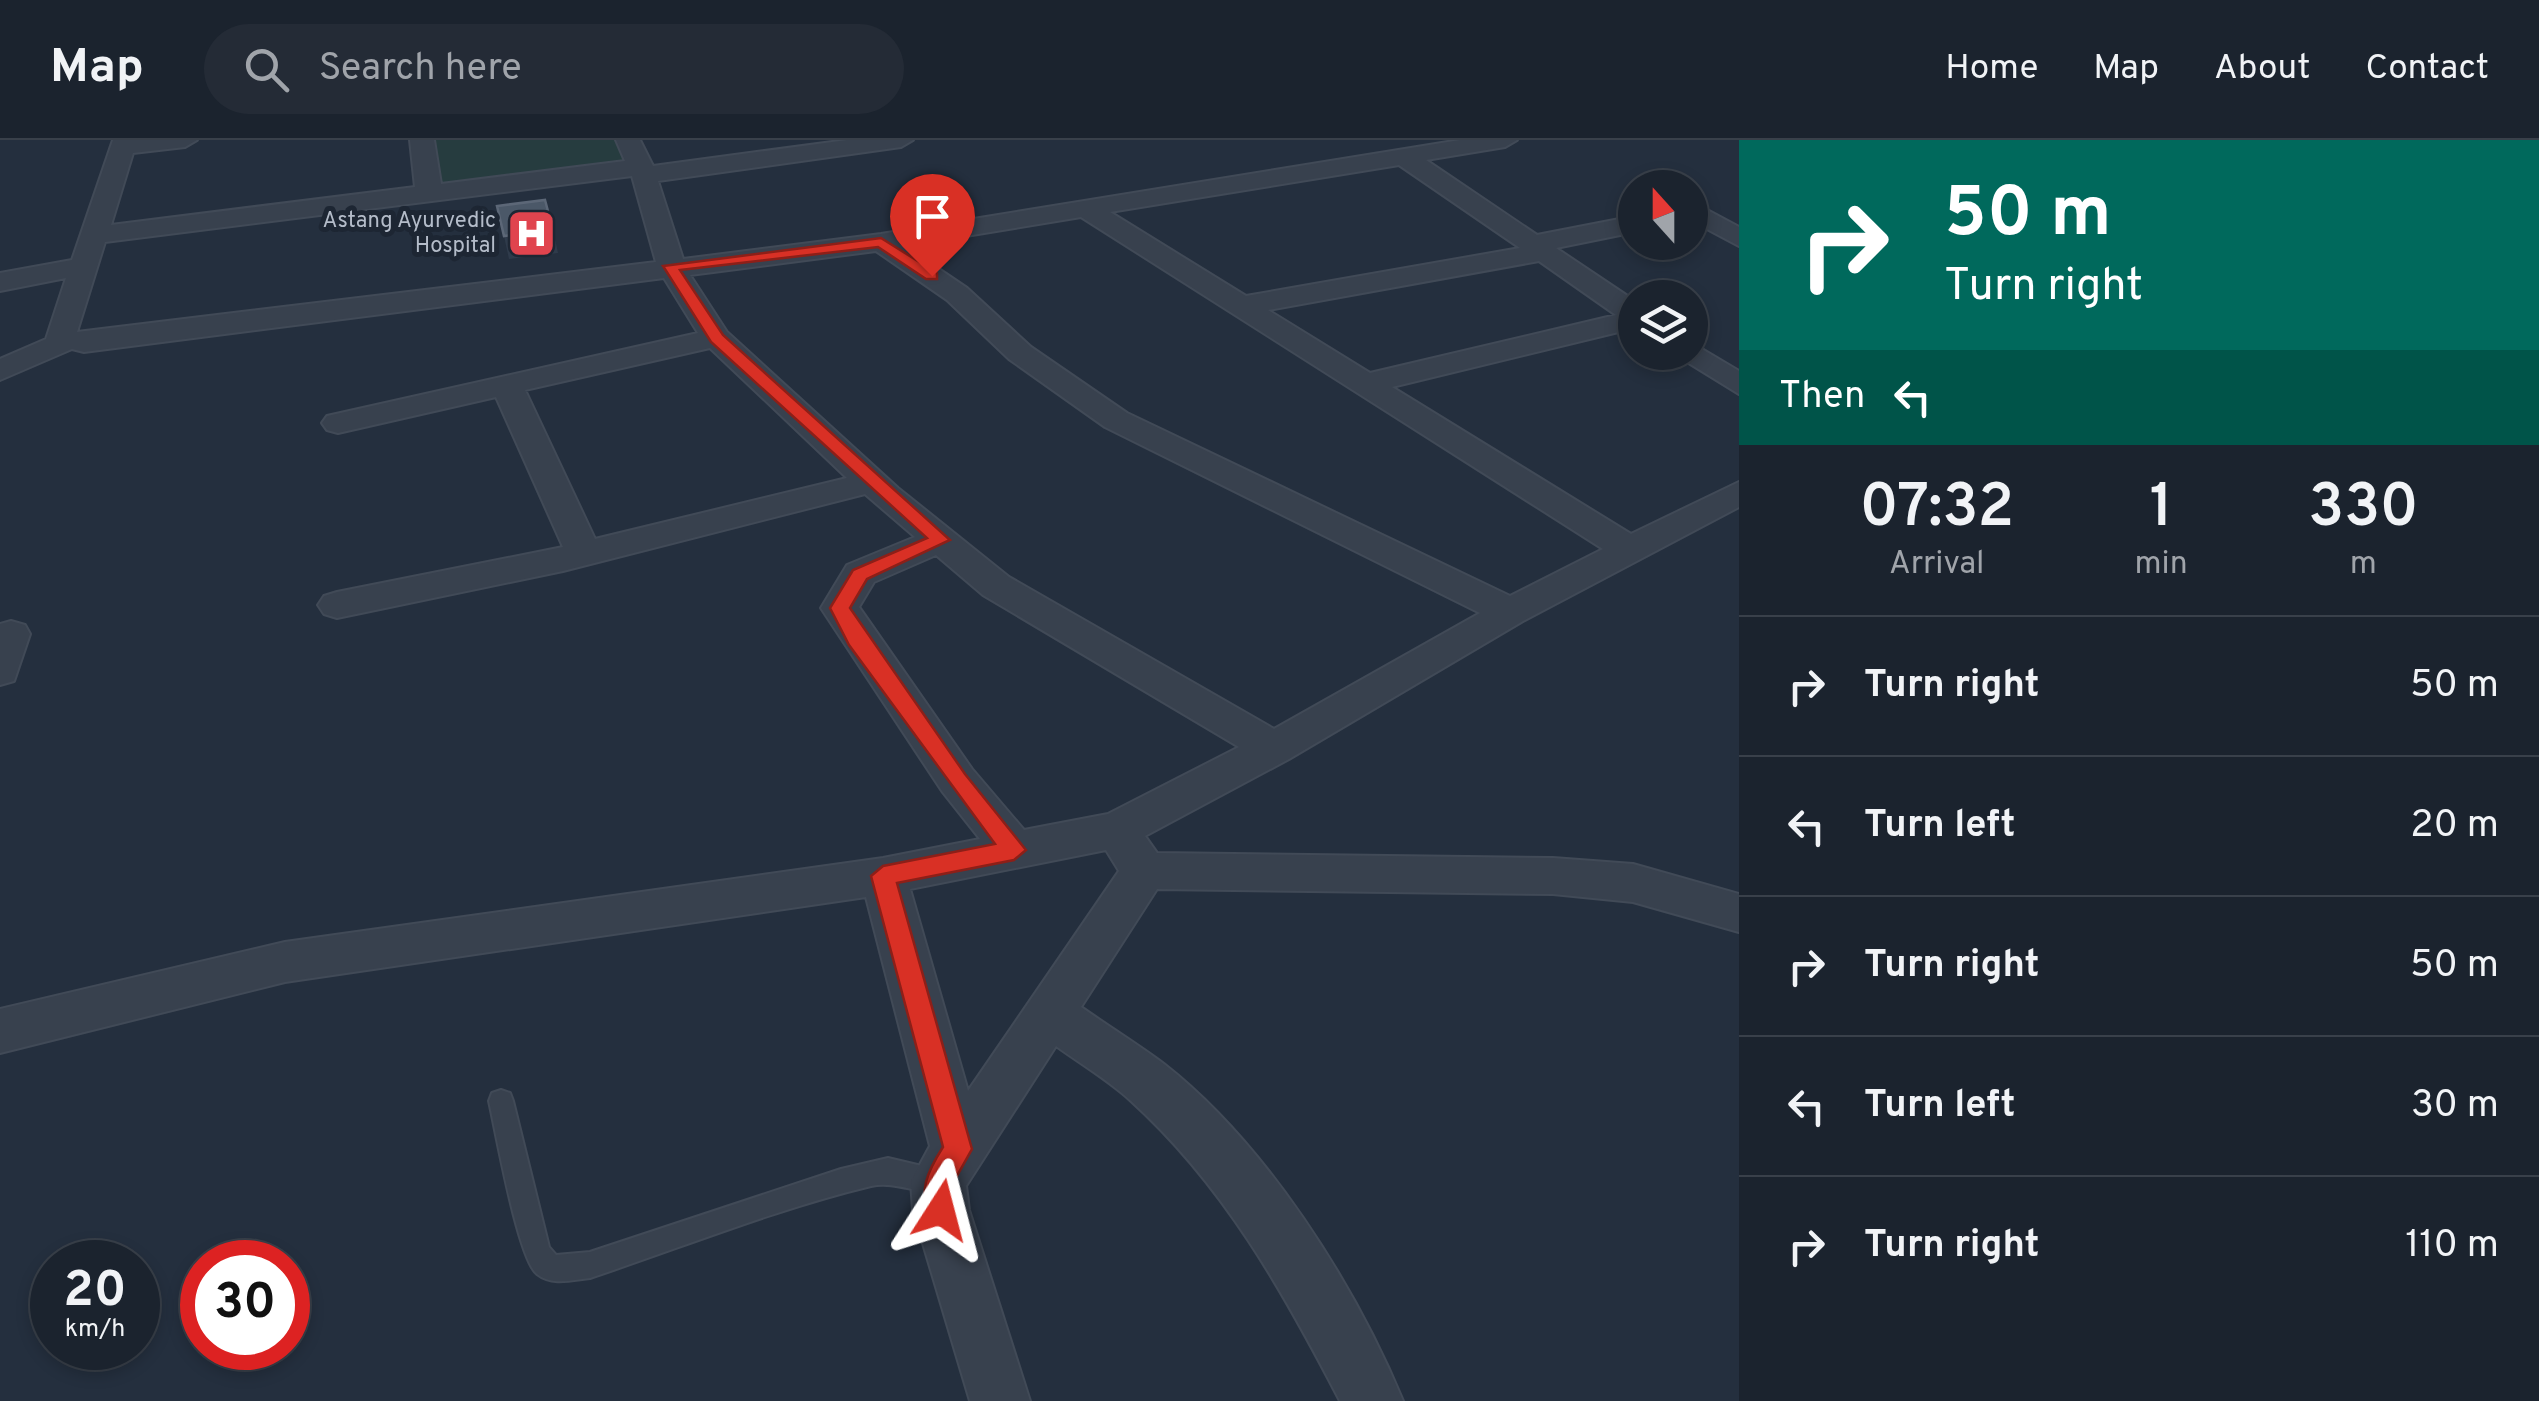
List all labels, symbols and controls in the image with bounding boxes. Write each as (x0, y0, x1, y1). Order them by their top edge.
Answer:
search box (204, 24, 904, 114)
text: Map (50, 39, 144, 99)
icon: search (239, 42, 294, 97)
text: Search here (319, 45, 522, 94)
text: Home (1945, 47, 2038, 91)
text: Map (2093, 47, 2159, 91)
text: About (2214, 47, 2310, 91)
text: Contact (2365, 47, 2489, 91)
north arrow (1618, 170, 1708, 260)
map controls (1618, 170, 1708, 370)
text: 50 m (1944, 172, 2111, 261)
pin (890, 174, 975, 277)
icon: right (1779, 180, 1909, 310)
icon: arrive (905, 189, 960, 244)
place label: Astang Ayurvedic Hospital (323, 208, 496, 260)
hospital icon: Astang Ayurvedic Hospital (505, 208, 557, 260)
text: Turn right (1944, 259, 2143, 316)
button: layers (1618, 280, 1708, 370)
icon: left (1885, 370, 1940, 425)
text: Then (1779, 373, 1865, 422)
text: 07:32 (1859, 472, 2014, 548)
text: 1 (2149, 472, 2173, 548)
text: 330 (2308, 472, 2419, 548)
text: Arrival (1889, 545, 1984, 585)
text: min (2135, 545, 2188, 585)
text: m (2350, 545, 2377, 585)
icon: right (1779, 659, 1834, 714)
text: Turn right (1864, 662, 2039, 711)
text: 50 m (2410, 662, 2499, 711)
icon: left (1779, 799, 1834, 854)
text: Turn left (1864, 802, 2016, 851)
text: 20 m (2410, 802, 2499, 851)
icon: right (1779, 939, 1834, 994)
text: Turn right (1864, 942, 2039, 991)
text: 50 m (2410, 942, 2499, 991)
icon: left (1779, 1079, 1834, 1134)
text: Turn left (1864, 1082, 2016, 1131)
text: 30 m (2411, 1082, 2499, 1131)
position arrow (889, 1158, 993, 1262)
icon: right (1779, 1219, 1834, 1274)
text: Turn right (1864, 1222, 2039, 1271)
text: 110 m (2405, 1222, 2499, 1271)
speed limit sign: 30 (180, 1240, 310, 1370)
text: 20 (63, 1261, 127, 1324)
text: km/h (65, 1314, 125, 1346)

